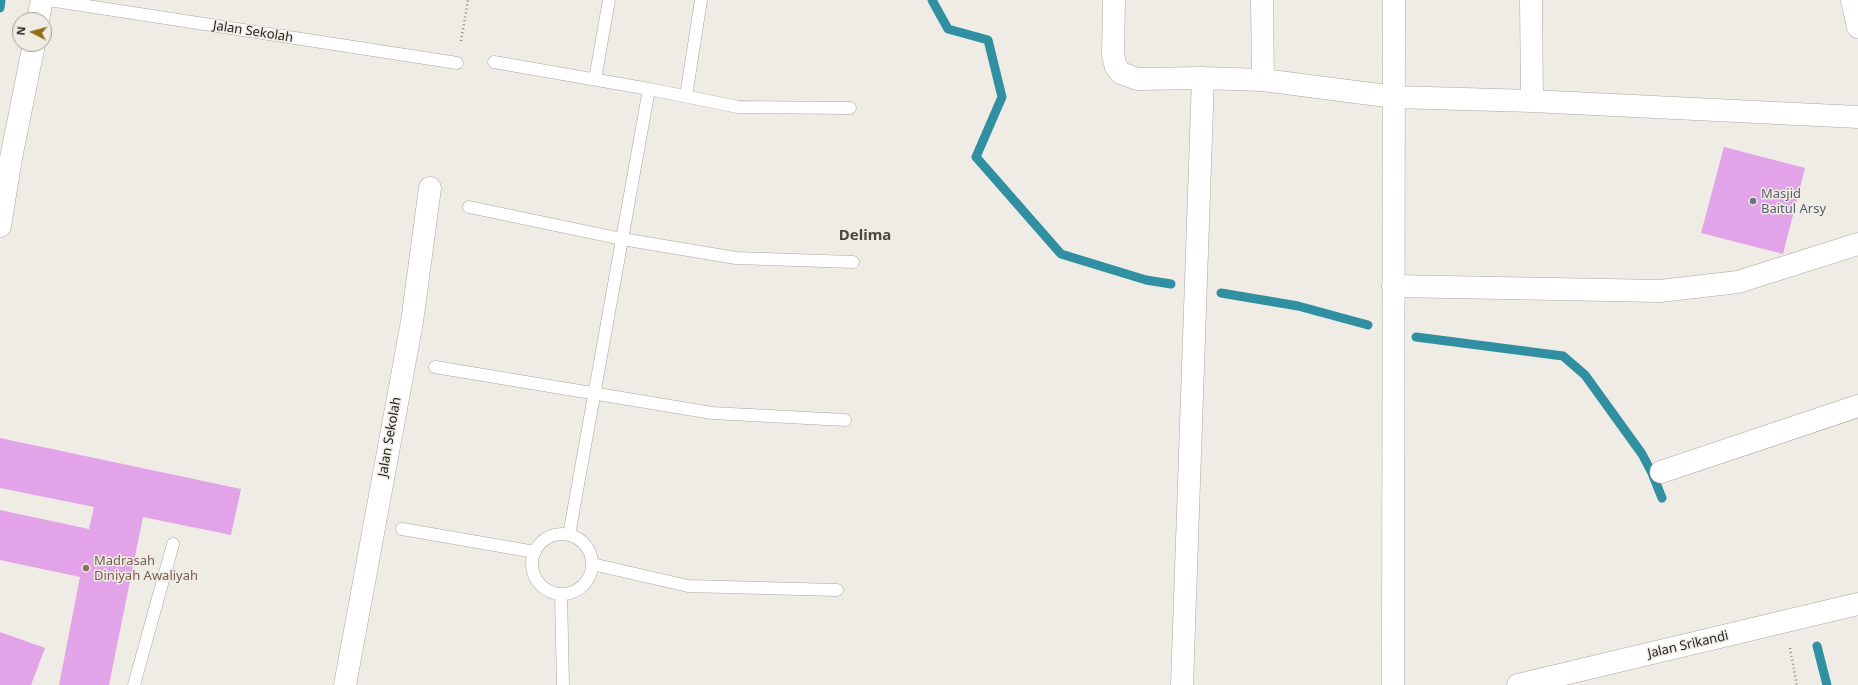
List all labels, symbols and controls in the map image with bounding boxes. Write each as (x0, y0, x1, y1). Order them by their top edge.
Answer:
north arrow (12, 12, 52, 52)
street label: Jalan Sekolah (212, 18, 294, 46)
text: N (13, 26, 28, 36)
place label: Masjid Baitul Arsy (1761, 186, 1826, 217)
marker: Masjid Baitul Arsy (1748, 196, 1758, 206)
district label: Delima (839, 227, 891, 245)
street label: Jalan Sekolah (375, 396, 405, 478)
place label: Madrasah Diniyah Awaliyah (94, 553, 198, 584)
marker: Madrasah Diniyah Awaliyah (81, 563, 91, 573)
street label: Jalan Srikandi (1646, 628, 1730, 662)

